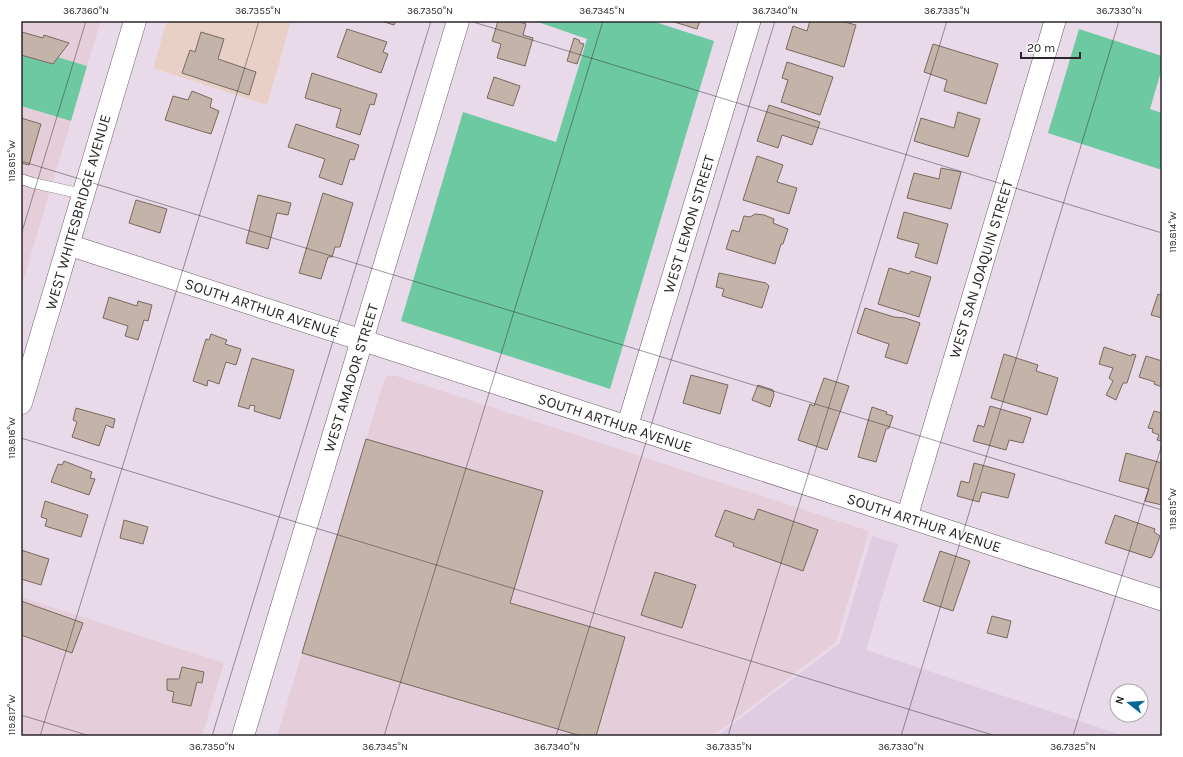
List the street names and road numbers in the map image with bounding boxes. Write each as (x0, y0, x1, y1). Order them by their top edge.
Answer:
street label: WEST WHITESBRIDGE AVENUE (41, 112, 115, 312)
street label: WEST LEMON STREET (659, 152, 719, 295)
street label: WEST SAN JOAQUIN STREET (945, 177, 1017, 360)
street label: SOUTH ARTHUR AVENUE (183, 275, 341, 341)
street label: WEST AMADOR STREET (320, 301, 382, 454)
street label: SOUTH ARTHUR AVENUE (536, 390, 694, 456)
street label: SOUTH ARTHUR AVENUE (845, 490, 1003, 556)

